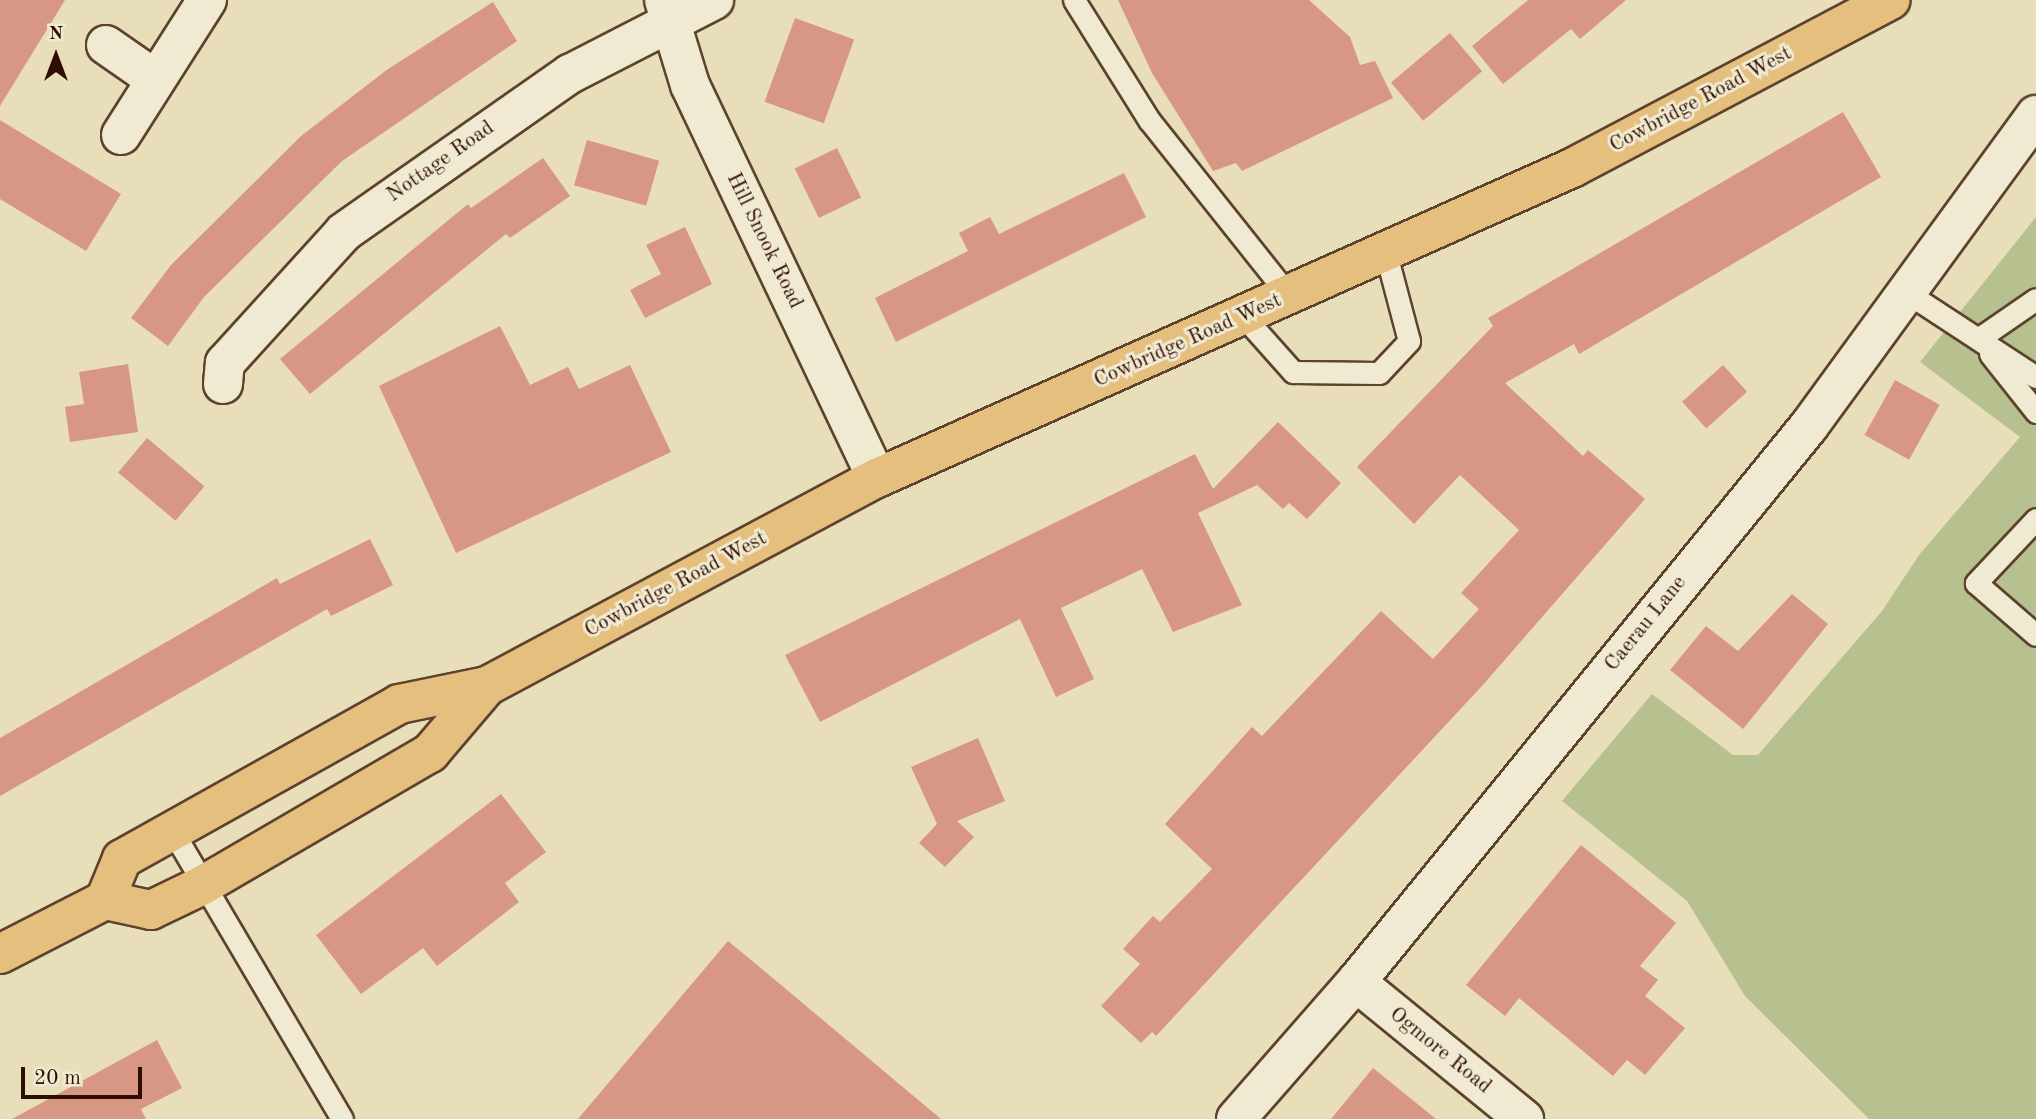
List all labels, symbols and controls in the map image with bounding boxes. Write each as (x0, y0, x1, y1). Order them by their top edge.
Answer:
north arrow (21, 21, 91, 91)
text: N (49, 25, 63, 44)
street label: Cowbridge Road West (1606, 41, 1796, 159)
street label: Nottage Road (382, 116, 500, 208)
street label: Hill Snook Road (720, 169, 808, 313)
street label: Cowbridge Road West (1090, 288, 1286, 394)
street label: Cowbridge Road West (581, 526, 771, 644)
street label: Caerau Lane (1600, 571, 1692, 677)
street label: Ogmore Road (1384, 1002, 1496, 1100)
scale bar (24, 1052, 145, 1096)
text: 20 m (34, 1068, 81, 1089)

